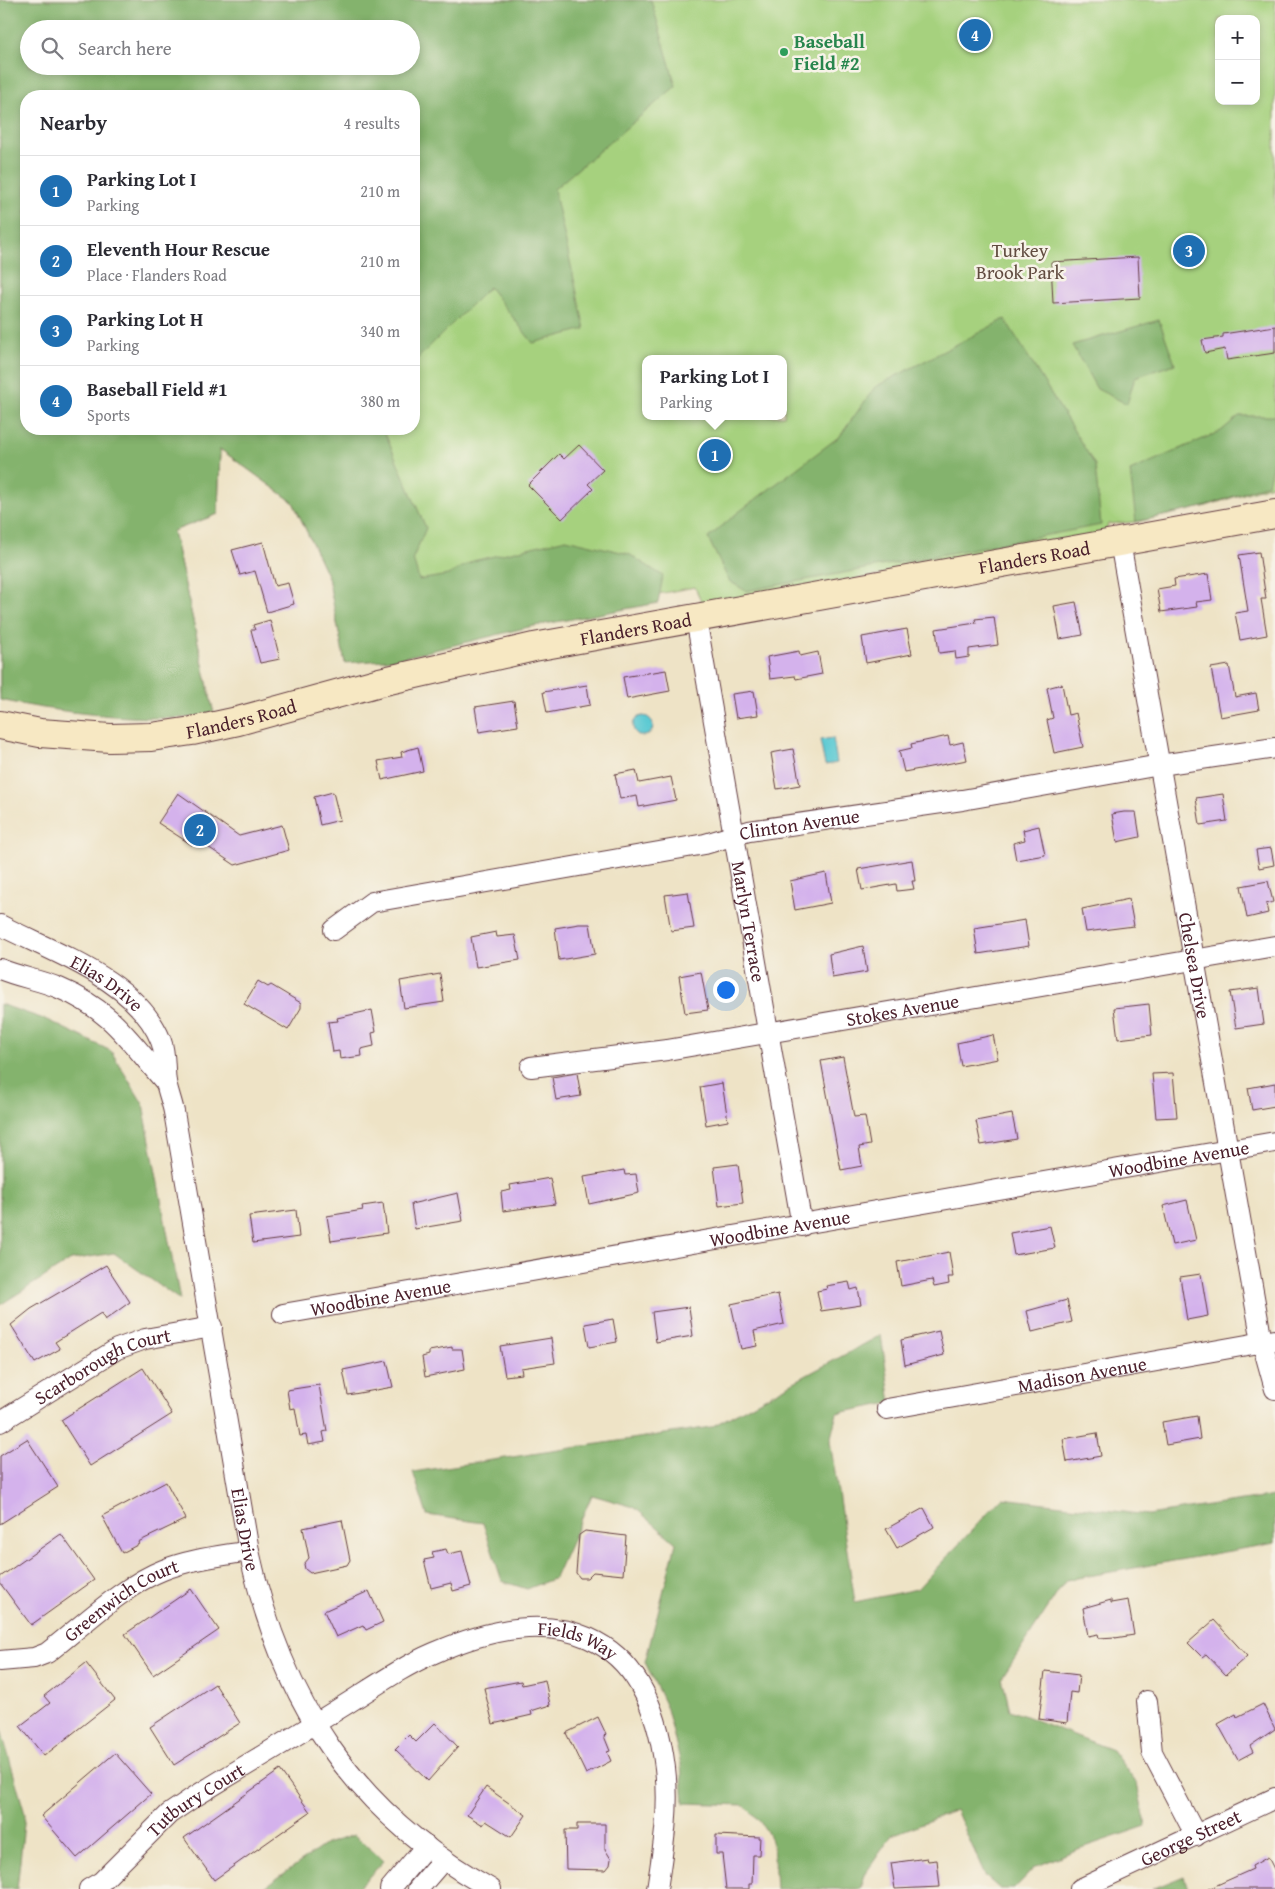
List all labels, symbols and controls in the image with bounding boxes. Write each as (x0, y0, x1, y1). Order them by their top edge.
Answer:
map controls (1215, 15, 1260, 105)
button: + (1215, 15, 1260, 60)
pin: 4 (959, 16, 991, 54)
search box (20, 20, 420, 75)
place label: Baseball Field #2 (794, 27, 865, 77)
icon: search (38, 34, 66, 62)
text: Search here (78, 34, 172, 62)
marker: Baseball Field #2 (778, 46, 790, 58)
button: − (1215, 60, 1260, 105)
text: Nearby (40, 107, 107, 138)
text: 4 results (343, 111, 400, 135)
text: Parking Lot I (87, 165, 196, 193)
text: 1 (52, 179, 60, 203)
text: 210 m (360, 179, 400, 203)
text: Parking (87, 193, 139, 217)
pin: 3 (1173, 232, 1205, 270)
text: Eleventh Hour Rescue (87, 235, 270, 263)
park label: Turkey Brook Park (976, 236, 1064, 286)
text: 2 (52, 249, 60, 273)
text: 210 m (360, 249, 400, 273)
text: Place · Flanders Road (87, 263, 227, 287)
text: Parking Lot H (87, 305, 203, 333)
text: 3 (52, 319, 60, 343)
text: 340 m (360, 319, 400, 343)
text: Parking (87, 333, 139, 357)
popup (642, 355, 787, 420)
text: Parking Lot I (660, 362, 769, 390)
text: Baseball Field #1 (87, 375, 228, 403)
text: 4 (52, 389, 60, 413)
text: 380 m (360, 389, 400, 413)
text: Parking (660, 390, 712, 414)
text: Sports (87, 403, 130, 427)
pin: 1 (699, 436, 731, 474)
street label: Flanders Road (976, 533, 1093, 581)
street label: Flanders Road (578, 605, 694, 652)
street label: Flanders Road (184, 691, 300, 746)
street label: Clinton Avenue (736, 801, 862, 847)
pin: 2 (184, 811, 216, 849)
street label: Marlyn Terrace (725, 859, 773, 984)
street label: Chelsea Drive (1172, 910, 1218, 1021)
street label: Elias Drive (66, 947, 150, 1018)
your location (713, 977, 739, 1003)
street label: Stokes Avenue (844, 986, 961, 1033)
street label: Woodbine Avenue (1106, 1133, 1251, 1185)
street label: Woodbine Avenue (707, 1202, 852, 1254)
street label: Woodbine Avenue (308, 1271, 453, 1323)
street label: Scarborough Court (29, 1321, 173, 1411)
street label: Madison Avenue (1015, 1349, 1149, 1400)
street label: Elias Drive (224, 1486, 267, 1574)
street label: Greenwich Court (57, 1551, 182, 1648)
street label: Fields Way (537, 1614, 625, 1667)
street label: Tutbury Court (140, 1755, 250, 1843)
street label: George Street (1136, 1802, 1246, 1873)

